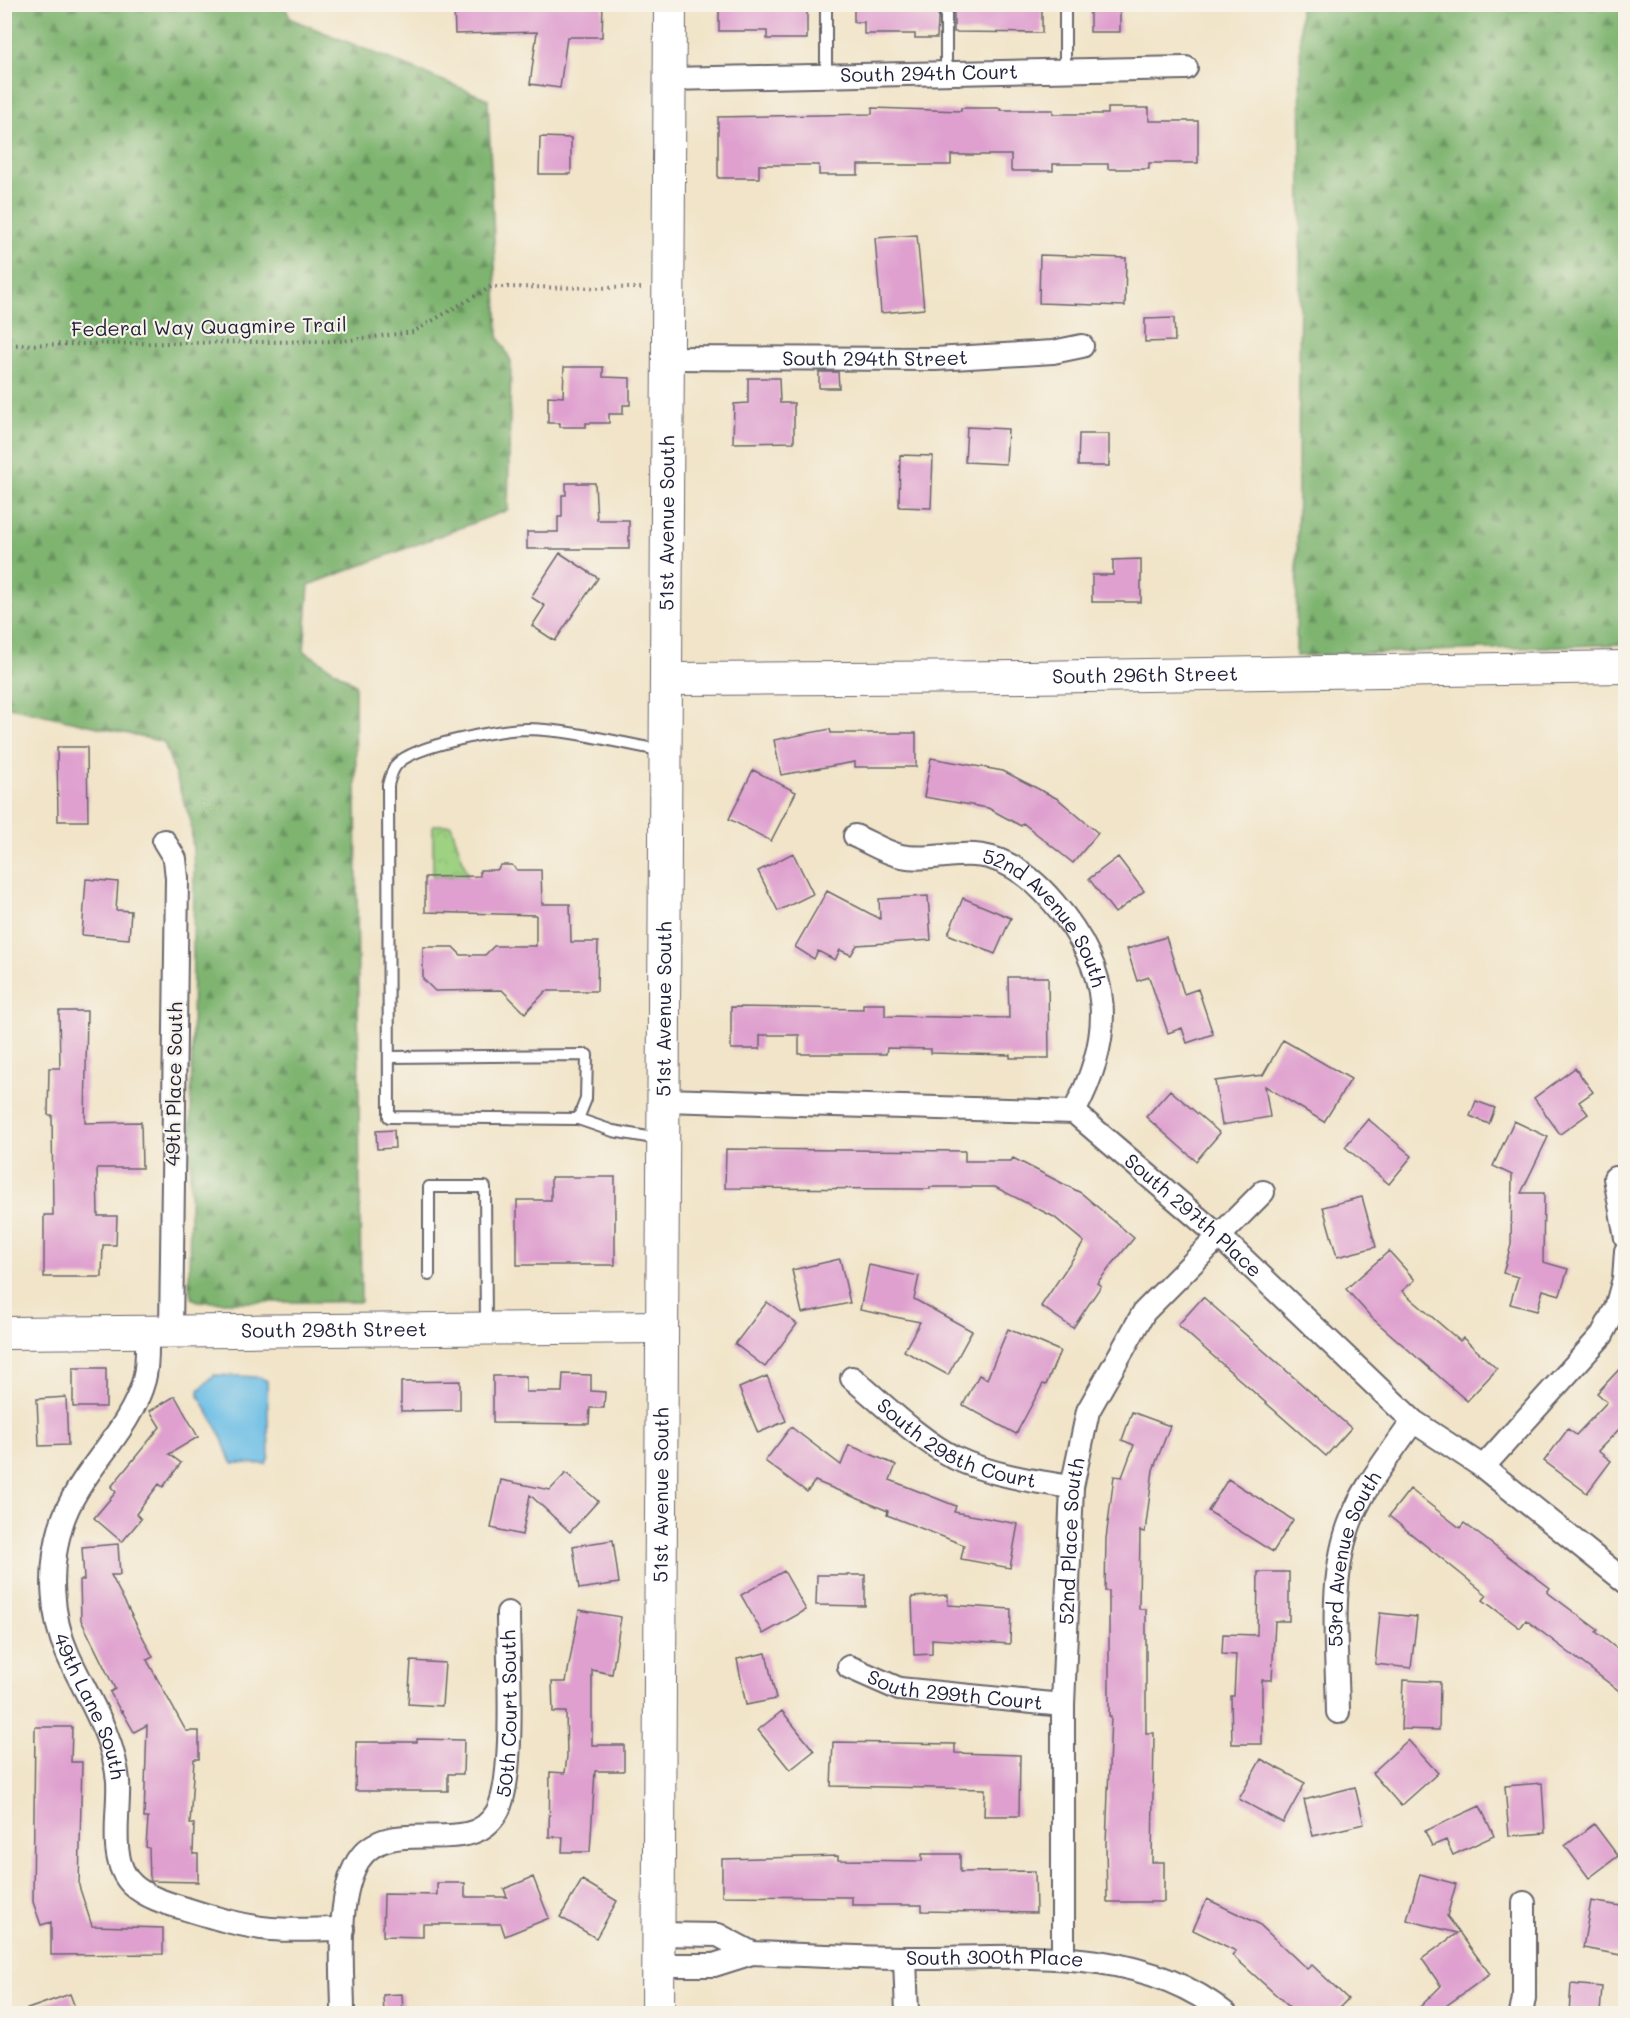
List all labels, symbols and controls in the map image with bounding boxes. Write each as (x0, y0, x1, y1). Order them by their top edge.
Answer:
street label: South 294th Court (840, 58, 1018, 87)
street label: Federal Way Quagmire Trail (71, 311, 347, 341)
street label: South 294th Street (782, 343, 968, 371)
street label: 51st Avenue South (652, 435, 679, 611)
street label: South 296th Street (1052, 660, 1238, 689)
street label: 52nd Avenue South (980, 842, 1113, 990)
street label: 51st Avenue South (649, 921, 677, 1097)
street label: 49th Place South (159, 1002, 187, 1166)
street label: South 297th Place (1120, 1147, 1268, 1282)
street label: South 298th Street (241, 1315, 427, 1343)
street label: South 298th Court (872, 1392, 1038, 1493)
street label: 51st Avenue South (647, 1407, 674, 1583)
street label: 52nd Place South (1052, 1455, 1090, 1625)
street label: 53rd Avenue South (1321, 1466, 1386, 1648)
street label: 49th Lane South (49, 1630, 132, 1781)
street label: 50th Court South (489, 1630, 522, 1799)
street label: South 299th Court (863, 1663, 1044, 1715)
street label: South 300th Place (906, 1943, 1085, 1972)

